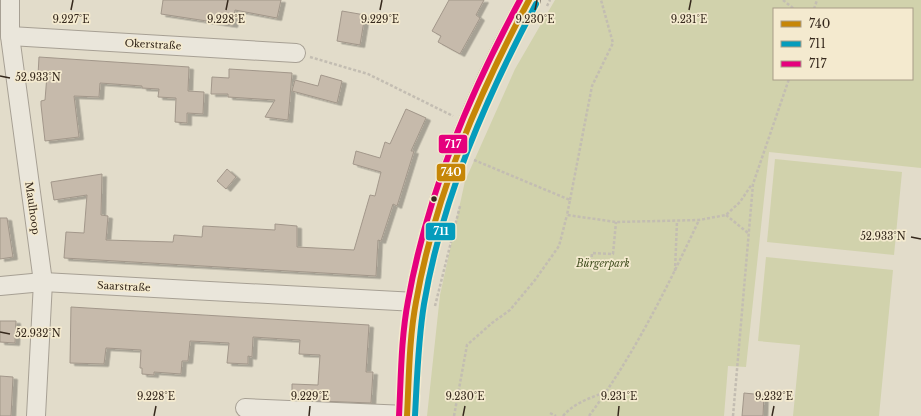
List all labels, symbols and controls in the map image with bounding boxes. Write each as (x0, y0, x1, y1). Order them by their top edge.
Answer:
legend (773, 8, 913, 80)
text: 9.227°E (53, 13, 89, 26)
text: 9.228°E (207, 13, 245, 26)
text: 9.229°E (361, 13, 399, 26)
text: 9.230°E (516, 13, 555, 26)
text: 9.231°E (671, 13, 707, 26)
text: 740 (809, 16, 830, 31)
text: 711 (809, 36, 826, 51)
street label: Okerstraße (124, 37, 182, 52)
text: 717 (809, 56, 827, 71)
text: 52.933°N (15, 71, 61, 84)
line badge: 717 (438, 134, 468, 154)
text: 717 (445, 137, 462, 151)
line badge: 740 (436, 163, 466, 182)
text: 740 (440, 165, 462, 179)
street label: Maulhoop (22, 181, 43, 235)
unlabelled marker (429, 194, 439, 204)
line badge: 711 (425, 222, 456, 241)
text: 711 (433, 224, 449, 238)
text: 52.933°N (860, 230, 906, 243)
park label: Bürgerpark (575, 257, 630, 270)
street label: Saarstraße (97, 279, 151, 294)
text: 52.932°N (15, 327, 61, 340)
text: 9.228°E (137, 390, 175, 403)
text: 9.229°E (291, 390, 329, 403)
text: 9.230°E (446, 390, 485, 403)
text: 9.231°E (601, 390, 637, 403)
text: 9.232°E (755, 390, 793, 403)

